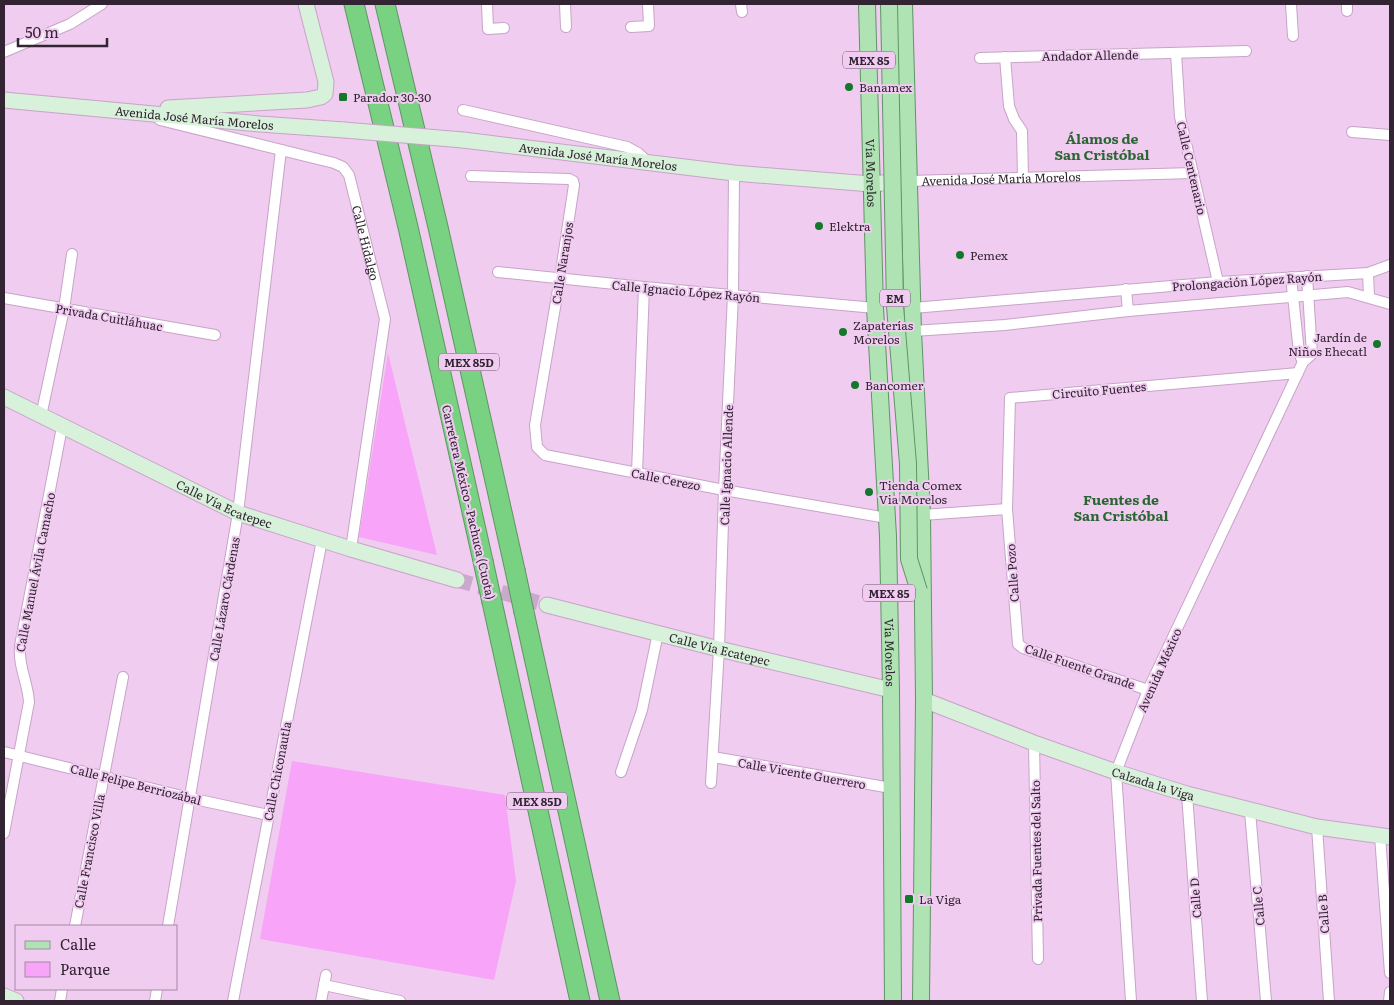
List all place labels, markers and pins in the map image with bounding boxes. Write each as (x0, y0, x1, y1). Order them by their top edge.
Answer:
place label: Banamex (859, 78, 912, 96)
marker: Banamex (843, 81, 855, 93)
place label: Parador 30-30 (353, 88, 431, 106)
marker: Parador 30-30 (337, 91, 349, 103)
place label: Elektra (829, 217, 871, 235)
marker: Elektra (813, 220, 825, 232)
place label: Pemex (970, 246, 1008, 264)
marker: Pemex (954, 249, 966, 261)
place label: Zapaterías Morelos (853, 316, 914, 348)
marker: Zapaterías Morelos (837, 326, 849, 338)
place label: Jardín de Niños Ehecatl (1288, 328, 1367, 360)
marker: Jardín de Niños Ehecatl (1371, 338, 1383, 350)
place label: Bancomer (865, 376, 924, 394)
marker: Bancomer (849, 379, 861, 391)
place label: Tienda Comex Via Morelos (879, 476, 962, 508)
marker: Tienda Comex Via Morelos (863, 486, 875, 498)
place label: La Viga (919, 890, 962, 908)
marker: La Viga (903, 893, 915, 905)

